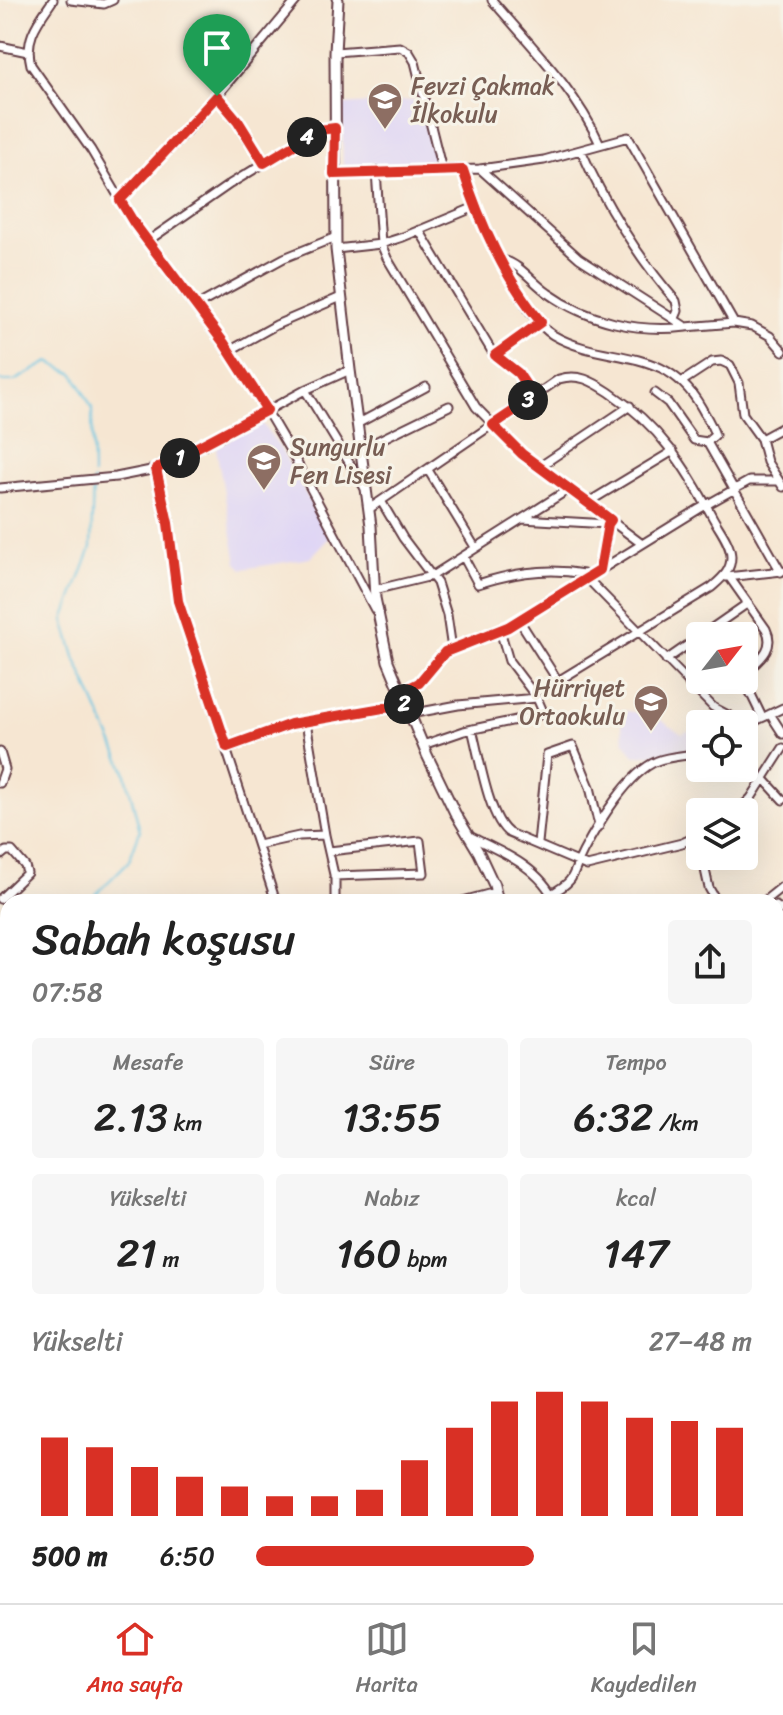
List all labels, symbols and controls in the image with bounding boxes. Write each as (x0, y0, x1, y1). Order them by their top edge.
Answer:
pin (183, 14.0, 251, 96)
icon: arrive (195, 26, 239, 70)
place label: Fevzi Çakmak İlkokulu (410, 65, 555, 135)
school or university icon: Fevzi Çakmak İlkokulu (366, 81, 404, 131)
pin: 4 (287, 117, 327, 157)
text: 4 (300, 117, 314, 156)
pin: 3 (508, 380, 548, 420)
text: 3 (522, 380, 534, 419)
place label: Sungurlu Fen Lisesi (290, 426, 393, 496)
pin: 1 (160, 438, 200, 478)
text: 1 (175, 438, 185, 477)
school or university icon: Sungurlu Fen Lisesi (245, 442, 283, 492)
north arrow (686, 622, 758, 694)
map controls (686, 622, 758, 870)
place label: Hürriyet Ortaokulu (520, 667, 625, 737)
school or university icon: Hürriyet Ortaokulu (632, 683, 670, 733)
pin: 2 (384, 684, 424, 724)
text: 2 (398, 684, 410, 723)
button: locate (686, 710, 758, 782)
button: layers (686, 798, 758, 870)
text: Sabah koşusu (32, 900, 295, 978)
button: share (668, 920, 752, 1004)
text: 07:58 (32, 969, 103, 1015)
text: Mesafe (113, 1043, 183, 1082)
text: Süre (369, 1043, 415, 1082)
text: Tempo (605, 1043, 667, 1082)
text: 2.13 (94, 1082, 168, 1153)
text: 13:55 (342, 1082, 442, 1153)
text: 6:32 (573, 1082, 653, 1153)
text: km (168, 1104, 202, 1143)
text: /km (653, 1104, 699, 1143)
text: Yükselti (110, 1179, 186, 1218)
text: Nabız (365, 1179, 419, 1218)
text: kcal (616, 1179, 656, 1218)
text: 21 (117, 1218, 157, 1289)
text: 160 (336, 1218, 401, 1289)
text: 147 (604, 1218, 669, 1289)
text: m (157, 1240, 179, 1279)
text: bpm (401, 1240, 448, 1279)
text: Yükselti (32, 1318, 123, 1364)
text: 27–48 m (649, 1318, 752, 1364)
text: 500 m (32, 1533, 107, 1579)
text: 6:50 (160, 1533, 215, 1579)
tab: Ana sayfa (86, 1617, 183, 1704)
tab: Harita (356, 1617, 418, 1704)
tab: Kaydedilen (591, 1617, 697, 1704)

